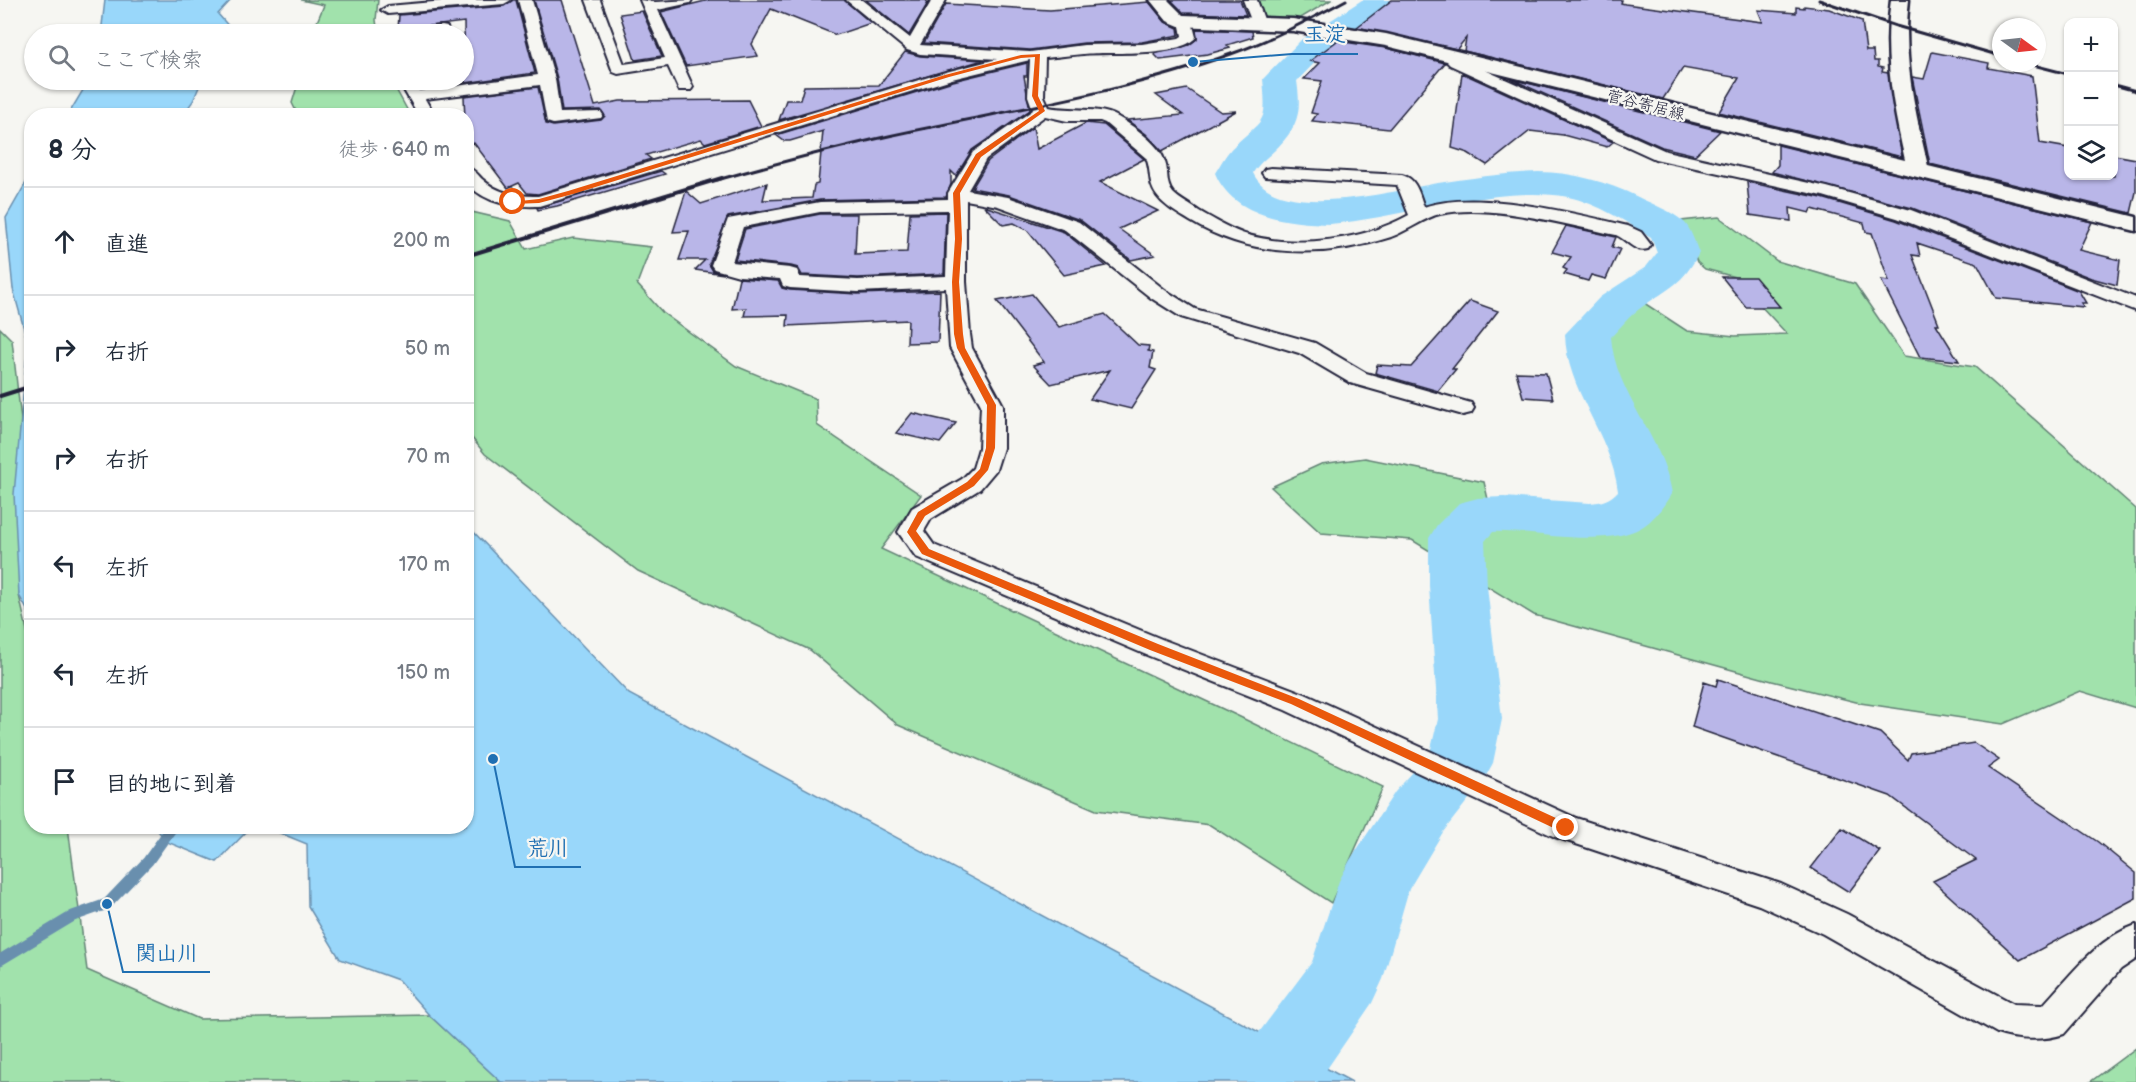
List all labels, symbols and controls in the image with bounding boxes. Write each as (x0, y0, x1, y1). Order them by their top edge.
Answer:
callout: 玉淀 (1292, 15, 1358, 54)
north arrow (1992, 18, 2046, 72)
map controls (2064, 18, 2118, 180)
button: + (2064, 18, 2118, 72)
text: 玉淀 (1304, 22, 1346, 47)
search box (24, 24, 474, 90)
icon: search (45, 41, 78, 74)
text: ここで検索 (93, 47, 203, 74)
button: − (2064, 72, 2118, 126)
street label: 菅谷寄居線 (1605, 87, 1687, 124)
button: layers (2064, 126, 2118, 180)
text: 8 分 (48, 135, 97, 166)
text: 徒歩 · 640 m (339, 138, 450, 162)
route start (499, 188, 525, 214)
icon: ahead (48, 225, 81, 258)
text: 200 m (393, 229, 450, 253)
text: 直進 (105, 231, 149, 258)
icon: right (48, 333, 81, 366)
text: 50 m (405, 337, 450, 361)
text: 右折 (105, 339, 149, 366)
icon: right (48, 441, 81, 474)
text: 70 m (406, 445, 450, 469)
text: 右折 (105, 447, 149, 474)
icon: left (48, 549, 81, 582)
text: 170 m (399, 553, 450, 577)
text: 左折 (105, 555, 149, 582)
icon: left (48, 657, 81, 690)
text: 150 m (397, 661, 450, 685)
text: 左折 (105, 663, 149, 690)
icon: arrive (48, 765, 81, 798)
text: 目的地に到着 (105, 771, 237, 798)
route end (1552, 814, 1578, 840)
callout: 荒川 (515, 828, 581, 867)
text: 荒川 (527, 836, 569, 861)
callout: 関山川 (123, 933, 210, 972)
text: 関山川 (136, 941, 199, 966)

